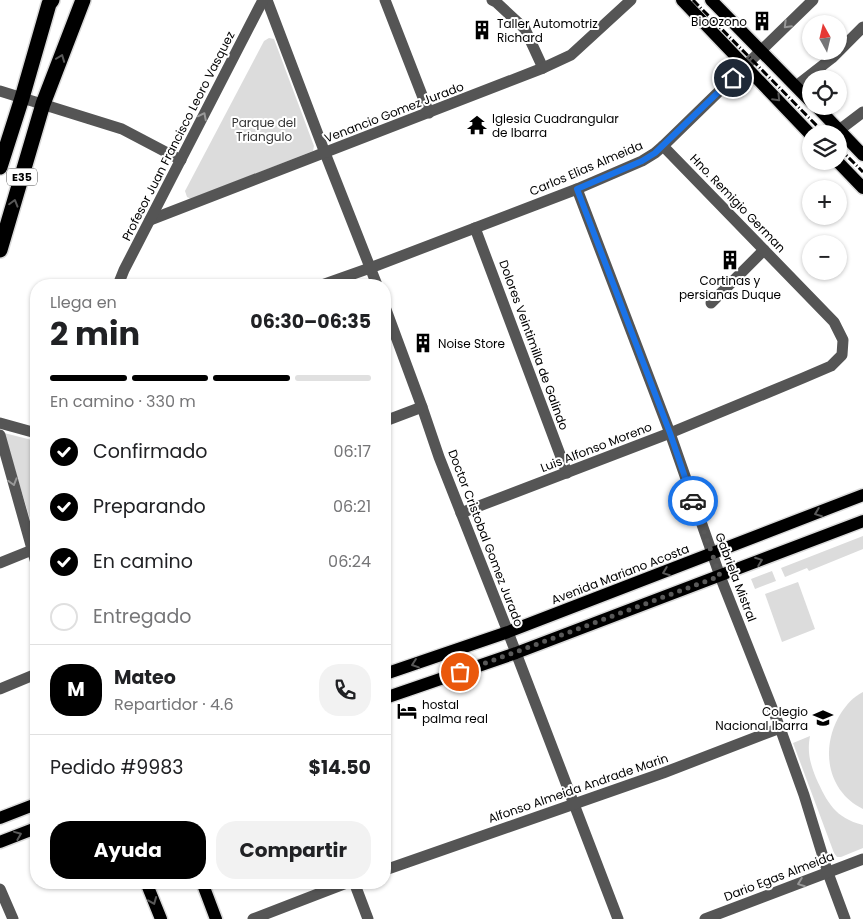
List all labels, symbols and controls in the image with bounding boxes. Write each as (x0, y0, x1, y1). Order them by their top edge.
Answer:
building icon: BioOzono (751, 10, 773, 32)
place label: BioOzono (691, 13, 747, 30)
place label: Taller Automotriz Richard (497, 15, 598, 46)
north arrow (802, 15, 848, 60)
map controls (802, 15, 847, 280)
building icon: Taller Automotriz Richard (471, 19, 493, 41)
one-way arrow (784, 19, 793, 28)
street label: Profesor Juan Francisco Leoro Vasquez (118, 28, 238, 244)
one-way arrow (54, 54, 65, 63)
pin (712, 57, 754, 99)
icon: home (719, 64, 747, 92)
button: locate (802, 70, 847, 115)
street label: Venancio Gomez Jurado (322, 77, 466, 146)
one-way arrow (771, 93, 780, 102)
place label: Iglesia Cuadrangular de Ibarra (492, 110, 619, 141)
one-way arrow (197, 112, 207, 121)
park label: Parque del Triangulo (232, 114, 296, 145)
temple icon: Iglesia Cuadrangular de Ibarra (466, 114, 488, 136)
button: layers (802, 125, 847, 170)
street label: Carlos Elias Almeida (527, 136, 645, 200)
street label: Hno. Remigio German (686, 150, 790, 256)
road number: E35 (7, 168, 37, 186)
button: + (802, 180, 847, 225)
one-way arrow (9, 199, 19, 208)
button: − (802, 235, 847, 280)
building icon: Cortinas y persianas Duque (719, 249, 741, 271)
street label: Dolores Veintimilla de Galindo (495, 258, 573, 433)
place label: Cortinas y persianas Duque (679, 272, 781, 303)
text: Llega en (50, 291, 117, 314)
text: 06:30–06:35 (250, 308, 371, 335)
text: 2 min (50, 311, 140, 356)
building icon: Noise Store (412, 332, 434, 354)
place label: Noise Store (438, 335, 505, 352)
text: En camino · 330 m (50, 390, 196, 413)
street label: Luis Alfonso Moreno (538, 418, 654, 476)
icon: check (50, 438, 78, 466)
text: Confirmado (93, 438, 207, 465)
text: 06:17 (334, 440, 371, 463)
street label: Doctor Cristobal Gomez Jurado (444, 447, 528, 629)
courier (668, 476, 718, 526)
one-way arrow (7, 477, 18, 486)
icon: car (679, 487, 707, 515)
icon: check (50, 493, 78, 521)
text: Preparando (93, 493, 206, 520)
text: 06:21 (333, 495, 371, 518)
one-way arrow (814, 507, 822, 517)
street label: Gabriela Mistral (711, 530, 761, 624)
street label: Avenida Mariano Acosta (548, 540, 692, 608)
icon: check (50, 548, 78, 576)
text: En camino (93, 548, 193, 575)
text: 06:24 (328, 550, 371, 573)
one-way arrow (755, 557, 763, 567)
one-way arrow (662, 565, 671, 576)
text: Entregado (93, 603, 191, 630)
pin (439, 651, 481, 693)
one-way arrow (411, 658, 420, 668)
icon: bag (446, 658, 474, 686)
text: Mateo (114, 664, 176, 691)
button: phone (319, 664, 371, 716)
text: M (67, 676, 85, 703)
text: Repartidor · 4.6 (114, 693, 234, 716)
place label: hostal palma real (422, 696, 488, 727)
hotel icon: hostal palma real (396, 700, 418, 722)
place label: Colegio Nacional Ibarra (715, 703, 808, 734)
school or university icon: Colegio Nacional Ibarra (812, 707, 834, 729)
street label: Alfonso Almeida Andrade Marin (486, 749, 670, 827)
text: Pedido #9983 (50, 754, 183, 781)
text: $14.50 (308, 754, 371, 781)
button: Ayuda (50, 821, 206, 879)
button: Compartir (216, 821, 371, 879)
one-way arrow (13, 830, 22, 841)
street label: Dario Egas Almeida (721, 847, 837, 905)
one-way arrow (797, 877, 806, 887)
one-way arrow (147, 896, 158, 905)

